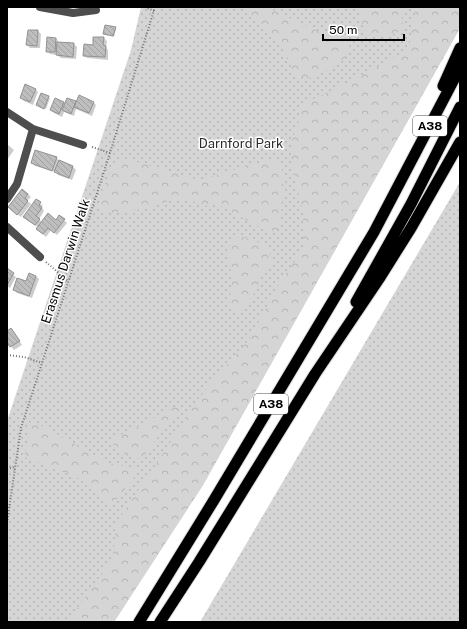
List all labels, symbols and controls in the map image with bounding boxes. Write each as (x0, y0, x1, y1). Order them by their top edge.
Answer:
scale bar (323, 16, 404, 42)
text: 50 m (329, 23, 357, 37)
road number: A38 (413, 116, 447, 136)
park label: Darnford Park (199, 136, 283, 151)
street label: Erasmus Darwin Walk (38, 197, 93, 325)
road number: A38 (254, 394, 288, 414)

